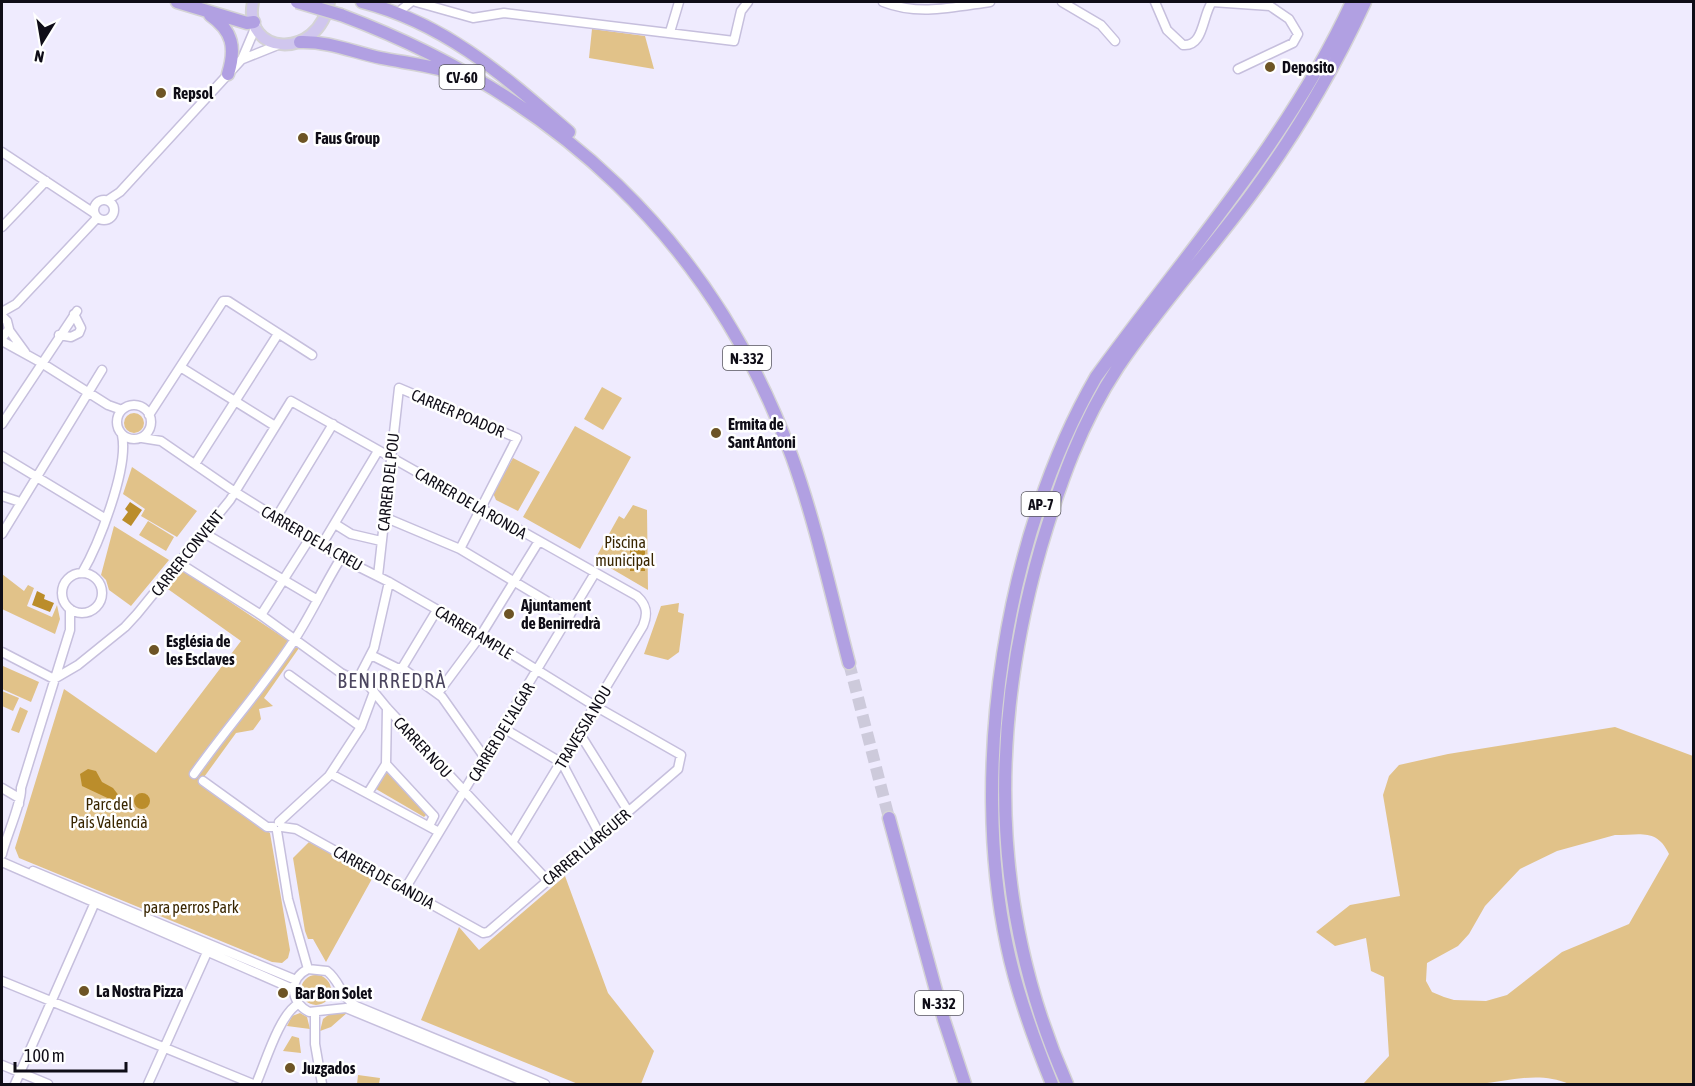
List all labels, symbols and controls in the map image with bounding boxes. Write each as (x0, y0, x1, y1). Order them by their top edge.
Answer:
north arrow (12, 12, 72, 72)
text: N (33, 47, 45, 66)
place label: Deposito (1282, 58, 1335, 76)
marker: Deposito (1263, 60, 1277, 74)
road number: CV-60 (440, 65, 484, 89)
place label: Repsol (173, 84, 214, 102)
marker: Repsol (154, 86, 168, 100)
place label: Faus Group (315, 129, 381, 147)
marker: Faus Group (296, 131, 310, 145)
road number: N-332 (723, 346, 771, 370)
street label: CARRER POADOR (409, 385, 507, 441)
place label: Ermita de Sant Antoni (728, 415, 796, 451)
marker: Ermita de Sant Antoni (709, 426, 723, 440)
street label: CARRER DEL POU (374, 432, 402, 532)
street label: CARRER DE LA RONDA (412, 464, 530, 542)
road number: AP-7 (1022, 492, 1060, 516)
street label: CARRER DE LA CREU (258, 502, 366, 574)
street label: CARRER CONVENT (147, 507, 227, 599)
park label: Piscina municipal (595, 533, 656, 570)
place label: Ajuntament de Benirredrà (520, 596, 600, 632)
street label: CARRER AMPLE (432, 602, 516, 662)
marker: Ajuntament de Benirredrà (502, 607, 516, 621)
place label: Església de les Esclaves (166, 632, 235, 668)
marker: Església de les Esclaves (147, 643, 161, 657)
district label: BENIRREDRÀ (337, 669, 447, 692)
street label: CARRER DE L'ALGAR (464, 679, 538, 785)
street label: TRAVESSIA NOU (551, 683, 615, 771)
street label: CARRER NOU (390, 713, 456, 781)
park label: Parc del País Valencià (70, 795, 148, 831)
street label: CARRER LLARGUER (539, 805, 633, 889)
street label: CARRER DE GANDIA (330, 842, 438, 912)
park label: para perros Park (143, 898, 239, 917)
place label: La Nostra Pizza (96, 982, 183, 1000)
marker: La Nostra Pizza (77, 984, 91, 998)
place label: Bar Bon Solet (295, 984, 373, 1002)
marker: Bar Bon Solet (276, 986, 290, 1000)
road number: N-332 (915, 991, 963, 1015)
scale bar (15, 1035, 126, 1073)
text: 100 m (24, 1045, 65, 1066)
place label: Juzgados (301, 1059, 356, 1077)
marker: Juzgados (283, 1061, 297, 1075)

